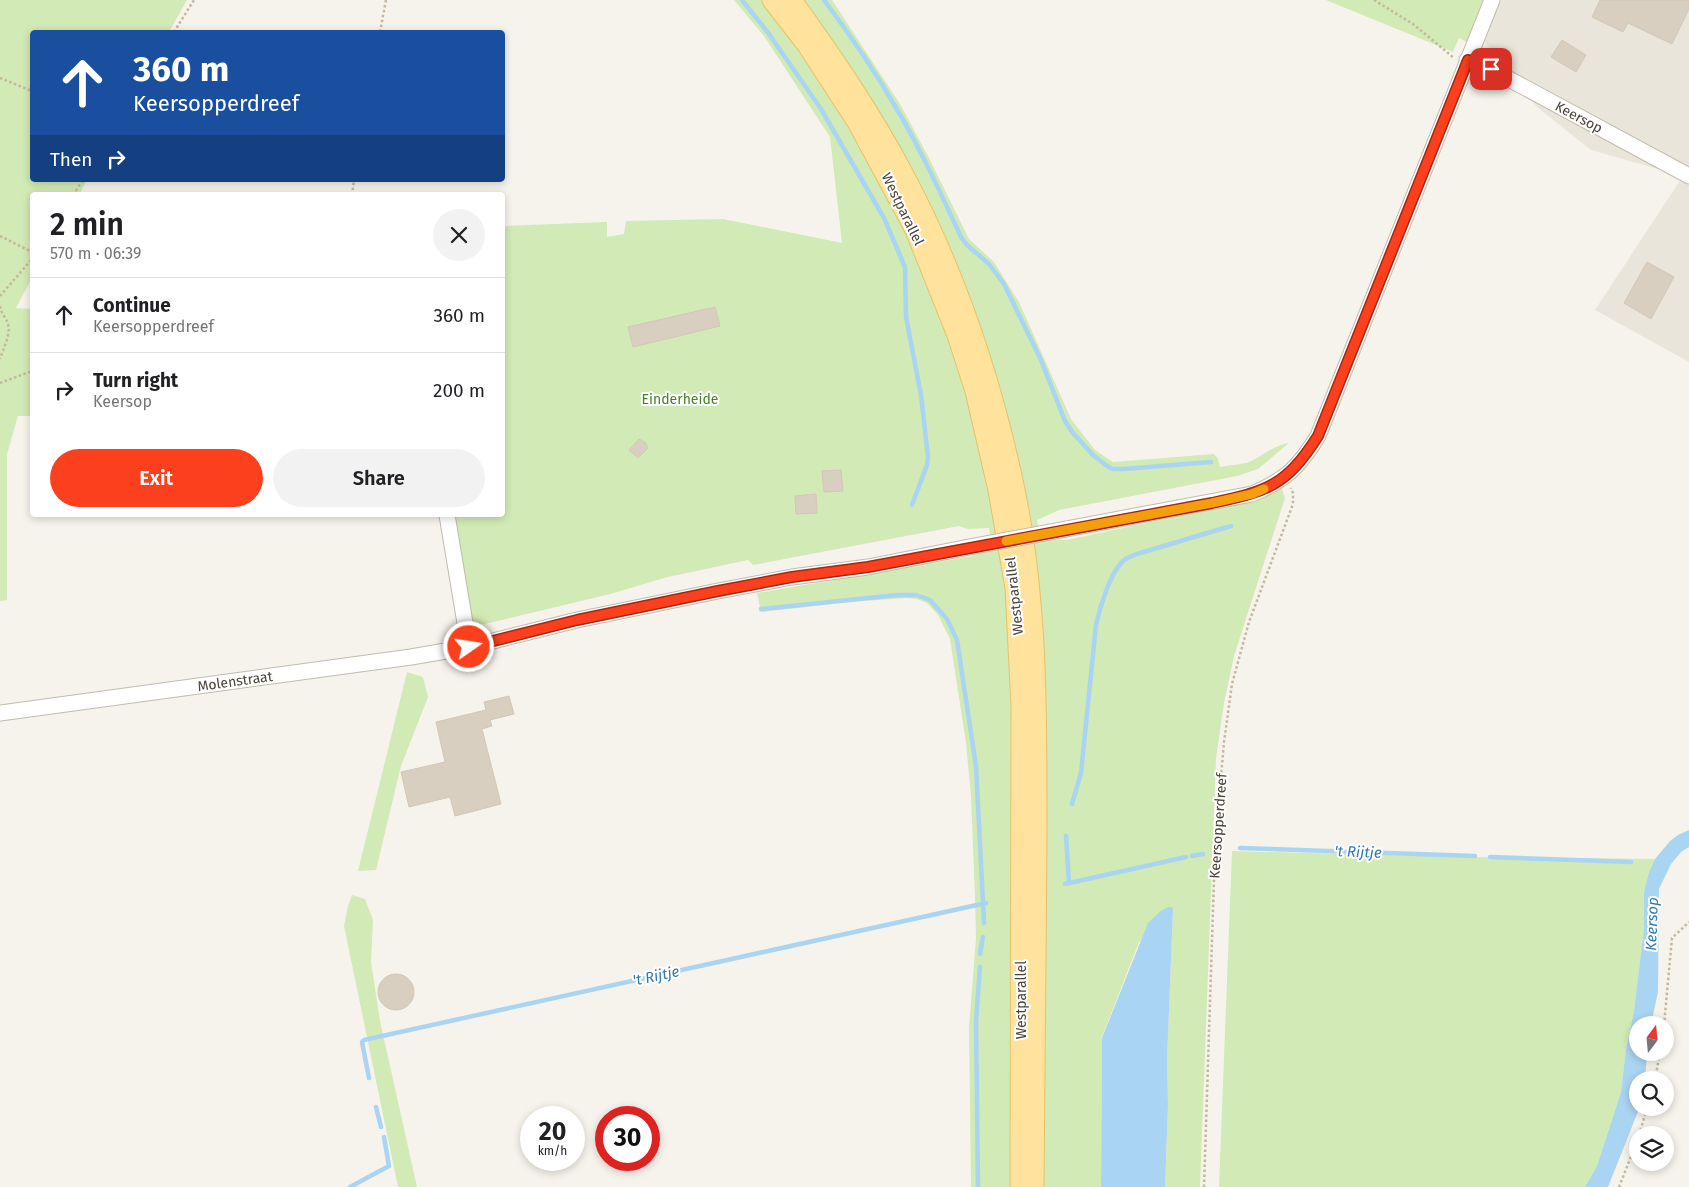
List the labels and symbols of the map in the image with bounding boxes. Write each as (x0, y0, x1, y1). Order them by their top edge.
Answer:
pin (1470, 48, 1512, 90)
street label: Keersop (1552, 98, 1606, 137)
street label: Westparallel (878, 170, 927, 248)
park label: Einderheide (642, 391, 718, 408)
street label: Westparallel (1002, 556, 1027, 636)
position arrow (442, 620, 494, 672)
street label: Molenstraat (196, 668, 275, 695)
street label: Keersopperdreef (1206, 771, 1231, 879)
water label: 't Rijtje (1334, 842, 1382, 862)
water label: Keersop (1642, 897, 1662, 951)
street label: Westparallel (1013, 961, 1030, 1039)
water label: 't Rijtje (631, 962, 681, 990)
north arrow (1629, 1016, 1674, 1061)
speed limit sign: 30 (595, 1106, 660, 1171)

